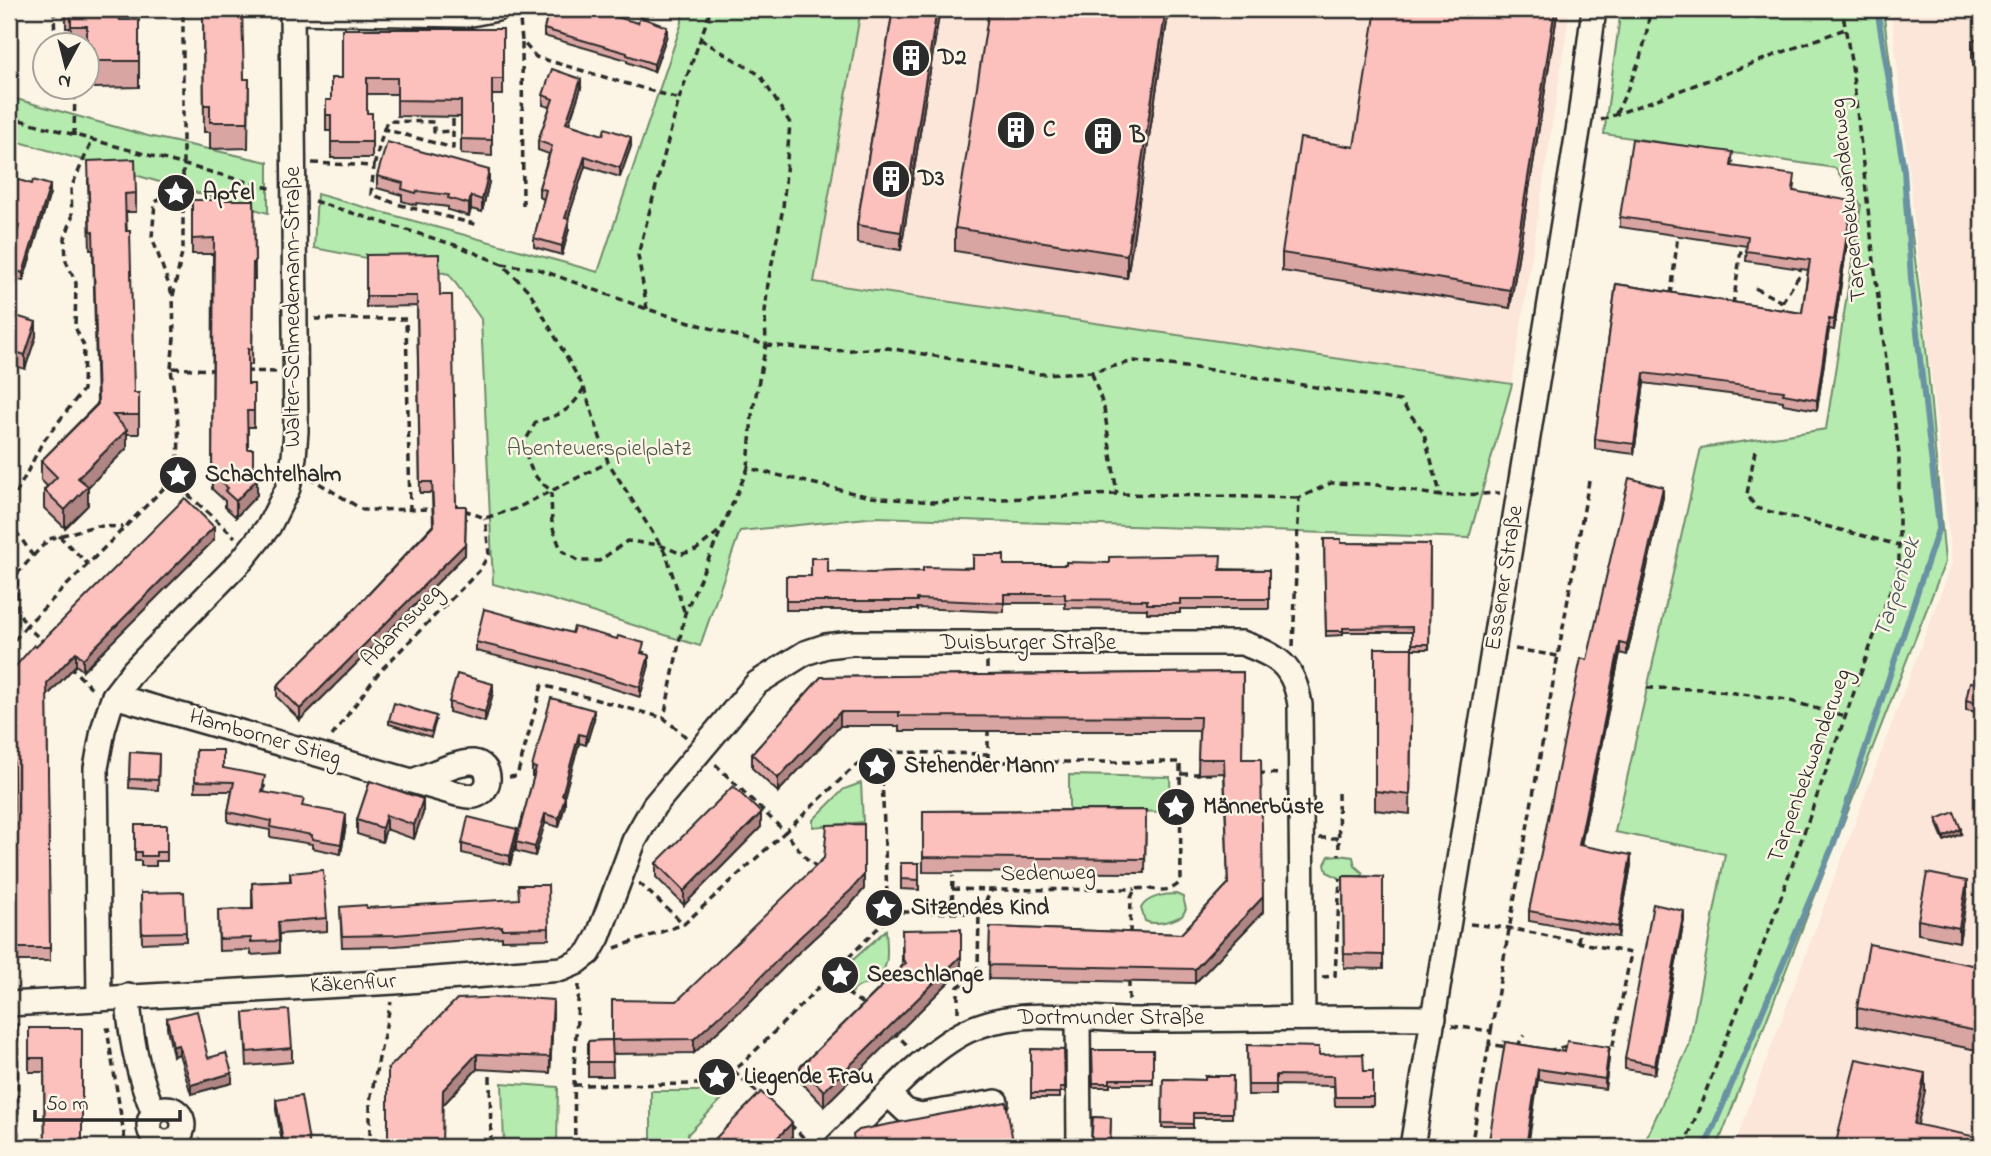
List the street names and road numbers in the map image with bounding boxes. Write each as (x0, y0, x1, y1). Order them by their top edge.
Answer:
street label: Tarpenbekwanderweg (1822, 97, 1877, 303)
street label: Walter-Schmedemann-Straße (277, 166, 310, 448)
street label: Essener Straße (1477, 502, 1533, 653)
street label: Adamsweg (354, 577, 451, 676)
street label: Duisburger Straße (939, 627, 1117, 661)
street label: Tarpenbekwanderweg (1760, 664, 1861, 868)
street label: Hamborner Stieg (185, 701, 345, 776)
street label: Sedenweg (1000, 857, 1096, 892)
street label: Käkenflur (309, 965, 398, 1003)
street label: Dortmunder Straße (1017, 1002, 1205, 1035)

